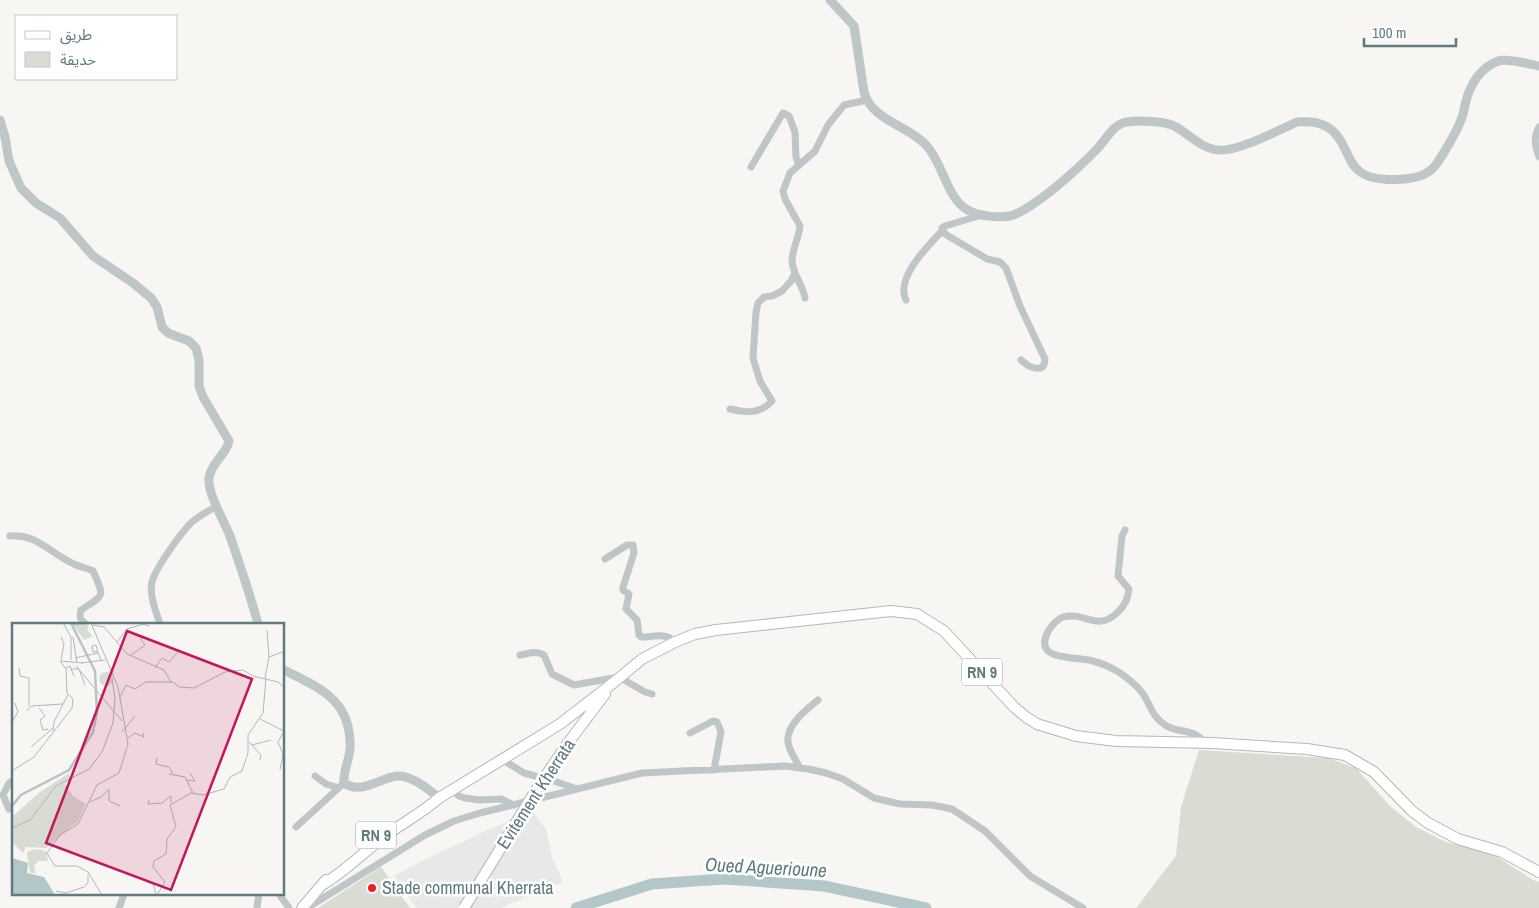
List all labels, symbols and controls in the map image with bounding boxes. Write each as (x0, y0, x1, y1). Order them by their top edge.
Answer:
legend (15, 15, 178, 80)
scale bar (1364, 15, 1456, 47)
text: 100 m (1372, 22, 1406, 43)
text: طريق (60, 24, 92, 45)
text: حديقة (60, 49, 96, 70)
inset map (12, 623, 285, 896)
road number: RN 9 (962, 659, 1002, 686)
street label: Evitement Kherrata (490, 734, 581, 854)
road number: RN 9 (356, 822, 396, 848)
water label: Oued Aguerioune (704, 851, 828, 883)
place label: Stade communal Kherrata (382, 875, 553, 900)
marker: Stade communal Kherrata (366, 882, 378, 894)

